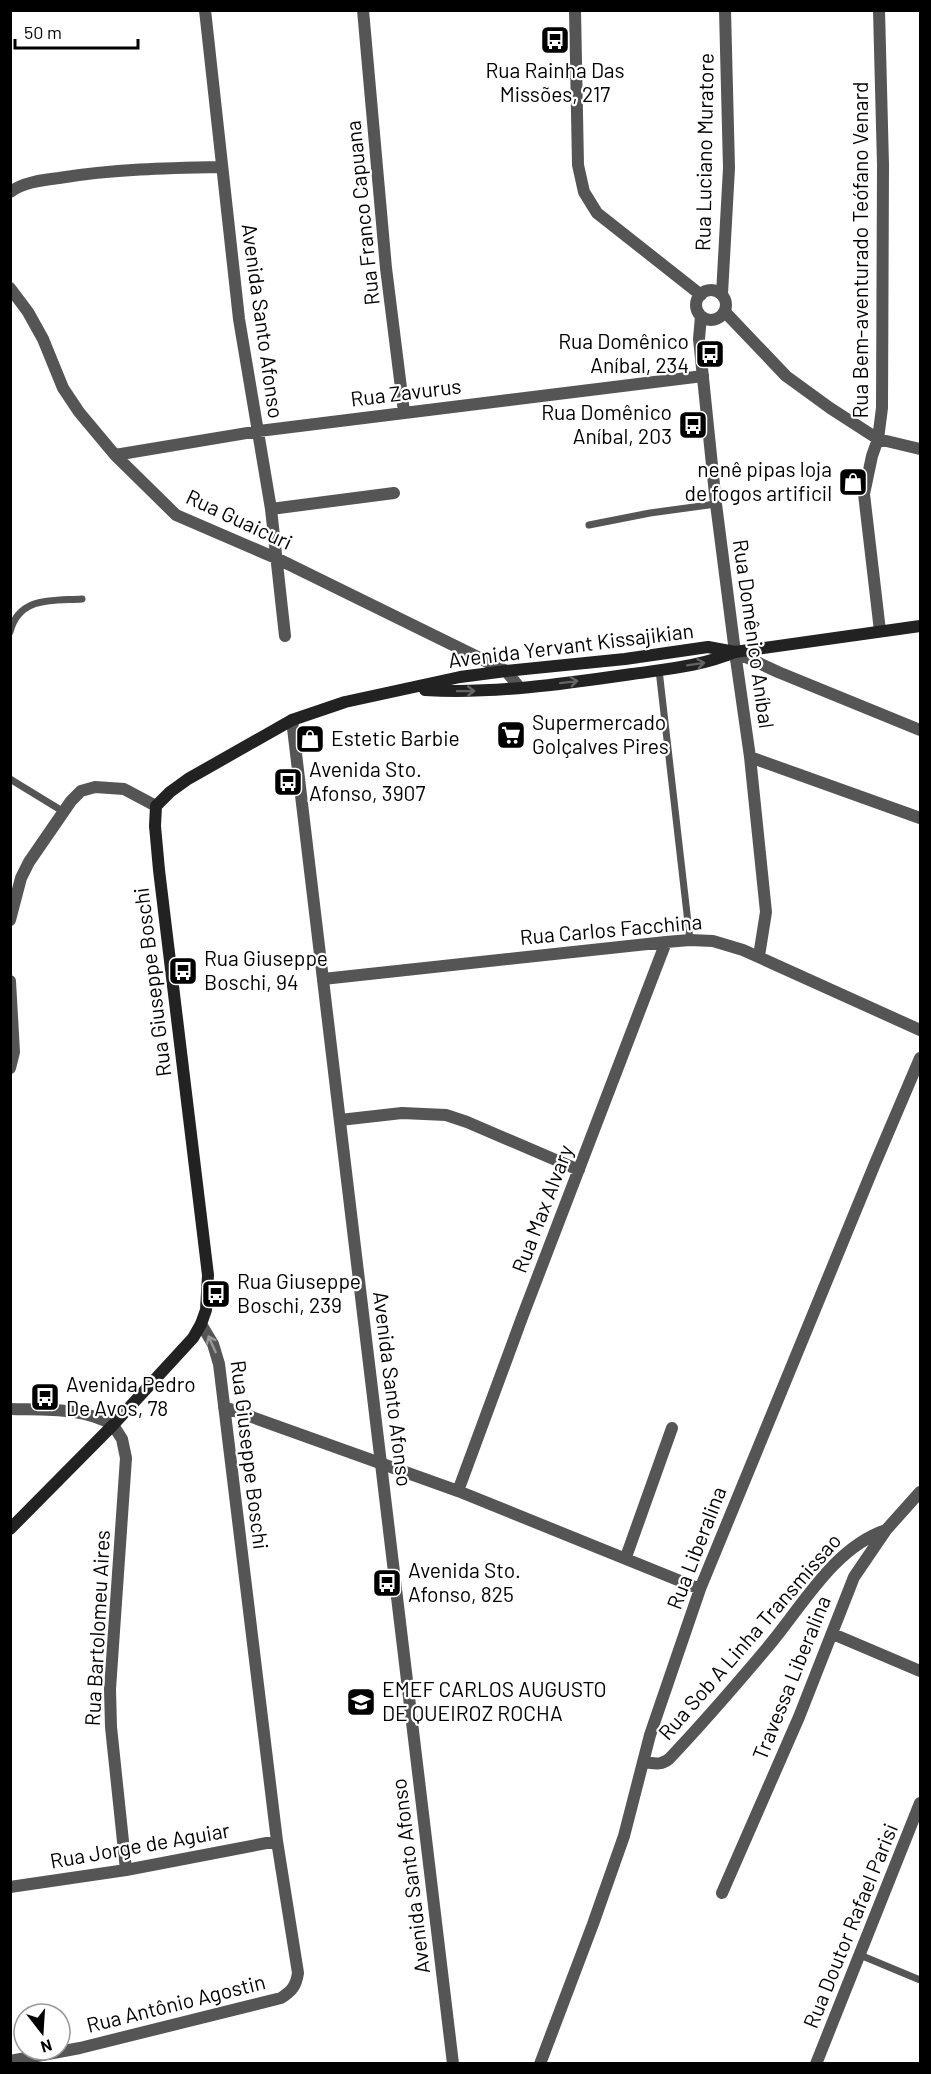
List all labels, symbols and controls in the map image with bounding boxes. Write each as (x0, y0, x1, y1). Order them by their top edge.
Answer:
scale bar (15, 12, 138, 50)
text: 50 m (24, 21, 62, 43)
bus stop icon: Rua Rainha Das Missões, 217 (539, 24, 571, 56)
street label: Rua Luciano Muratore (689, 53, 718, 251)
place label: Rua Rainha Das Missões, 217 (485, 57, 625, 106)
street label: Rua Bem-aventurado Teófano Venard (847, 81, 872, 419)
street label: Rua Franco Capuana (339, 120, 384, 307)
street label: Avenida Santo Afonso (237, 222, 290, 420)
place label: Rua Domênico Aníbal, 234 (558, 328, 689, 377)
bus stop icon: Rua Domênico Aníbal, 234 (694, 338, 726, 370)
street label: Rua Zavurus (349, 372, 463, 411)
place label: Rua Domênico Aníbal, 203 (541, 399, 672, 448)
bus stop icon: Rua Domênico Aníbal, 203 (677, 409, 709, 441)
place label: nenê pipas loja de fogos artificil (685, 456, 832, 505)
shop icon: nenê pipas loja de fogos artificil (837, 466, 869, 498)
street label: Rua Guaicuri (182, 483, 297, 554)
street label: Rua Domênico Aníbal (729, 538, 780, 730)
street label: Avenida Yervant Kissajikian (447, 617, 695, 672)
one-way arrow (686, 659, 705, 670)
one-way arrow (558, 676, 578, 687)
one-way arrow (455, 686, 475, 697)
place label: Supermercado Golçalves Pires (532, 709, 669, 758)
supermarket icon: Supermercado Golçalves Pires (495, 719, 527, 751)
shop icon: Estetic Barbie (294, 723, 326, 755)
place label: Estetic Barbie (331, 725, 460, 750)
place label: Avenida Sto. Afonso, 3907 (309, 756, 425, 805)
bus stop icon: Avenida Sto. Afonso, 3907 (272, 766, 304, 798)
street label: Rua Giuseppe Boschi (127, 886, 176, 1078)
street label: Rua Carlos Facchina (519, 908, 703, 949)
place label: Rua Giuseppe Boschi, 94 (204, 945, 328, 994)
bus stop icon: Rua Giuseppe Boschi, 94 (167, 955, 199, 987)
street label: Rua Max Alvary (506, 1141, 578, 1276)
place label: Rua Giuseppe Boschi, 239 (237, 1268, 361, 1317)
bus stop icon: Rua Giuseppe Boschi, 239 (200, 1278, 232, 1310)
street label: Avenida Santo Afonso (369, 1290, 418, 1488)
one-way arrow (205, 1335, 217, 1353)
street label: Rua Giuseppe Boschi (226, 1359, 275, 1551)
place label: Avenida Pedro De Avos, 78 (66, 1371, 196, 1420)
bus stop icon: Avenida Pedro De Avos, 78 (29, 1381, 61, 1413)
street label: Rua Liberalina (661, 1483, 730, 1612)
street label: Rua Sob A Linha Transmissao (652, 1528, 845, 1744)
street label: Rua Bartolomeu Aires (79, 1529, 114, 1727)
place label: Avenida Sto. Afonso, 825 (408, 1557, 521, 1606)
bus stop icon: Avenida Sto. Afonso, 825 (371, 1567, 403, 1599)
street label: Travessa Liberalina (746, 1592, 835, 1763)
place label: EMEF CARLOS AUGUSTO DE QUEIROZ ROCHA (382, 1676, 607, 1725)
school or university icon: EMEF CARLOS AUGUSTO DE QUEIROZ ROCHA (345, 1686, 377, 1718)
street label: Avenida Santo Afonso (385, 1777, 434, 1975)
street label: Rua Jorge de Aguiar (48, 1816, 232, 1873)
street label: Rua Doutor Rafael Parisi (797, 1819, 902, 2031)
street label: Rua Antônio Agostin (84, 1968, 268, 2037)
north arrow (12, 2002, 72, 2062)
text: N (39, 2036, 54, 2057)

